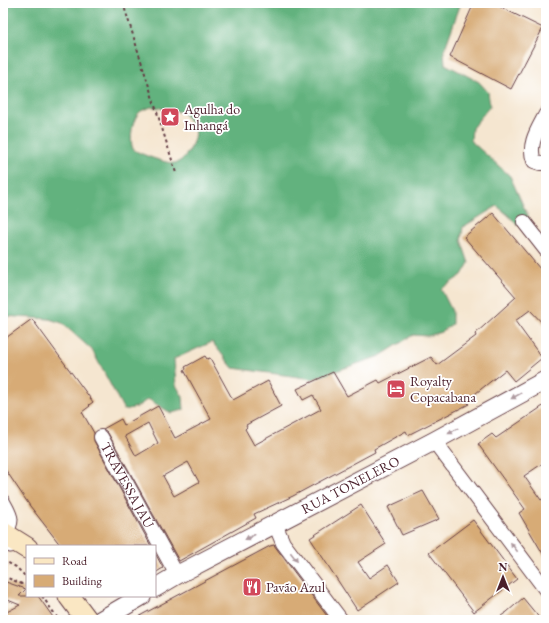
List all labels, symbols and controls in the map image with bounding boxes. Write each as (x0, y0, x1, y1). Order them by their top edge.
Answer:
place label: Agulha do Inhangá (183, 100, 240, 134)
place icon: Agulha do Inhangá (159, 106, 181, 128)
place label: Royalty Copacabana (410, 372, 476, 406)
hotel icon: Royalty Copacabana (385, 378, 407, 400)
one-way arrow (510, 393, 522, 400)
one-way arrow (447, 428, 458, 434)
street label: TRAVESSA JAÚ (97, 439, 159, 532)
street label: RUA TONELERO (298, 451, 403, 518)
one-way arrow (245, 533, 256, 540)
one-way arrow (510, 542, 518, 553)
legend (26, 545, 156, 597)
one-way arrow (290, 552, 298, 563)
text: Road (62, 553, 88, 569)
north arrow (483, 557, 523, 597)
text: N (499, 560, 508, 574)
text: Building (62, 573, 103, 589)
restaurant icon: Pavão Azul (241, 576, 263, 598)
place label: Pavão Azul (266, 578, 326, 596)

